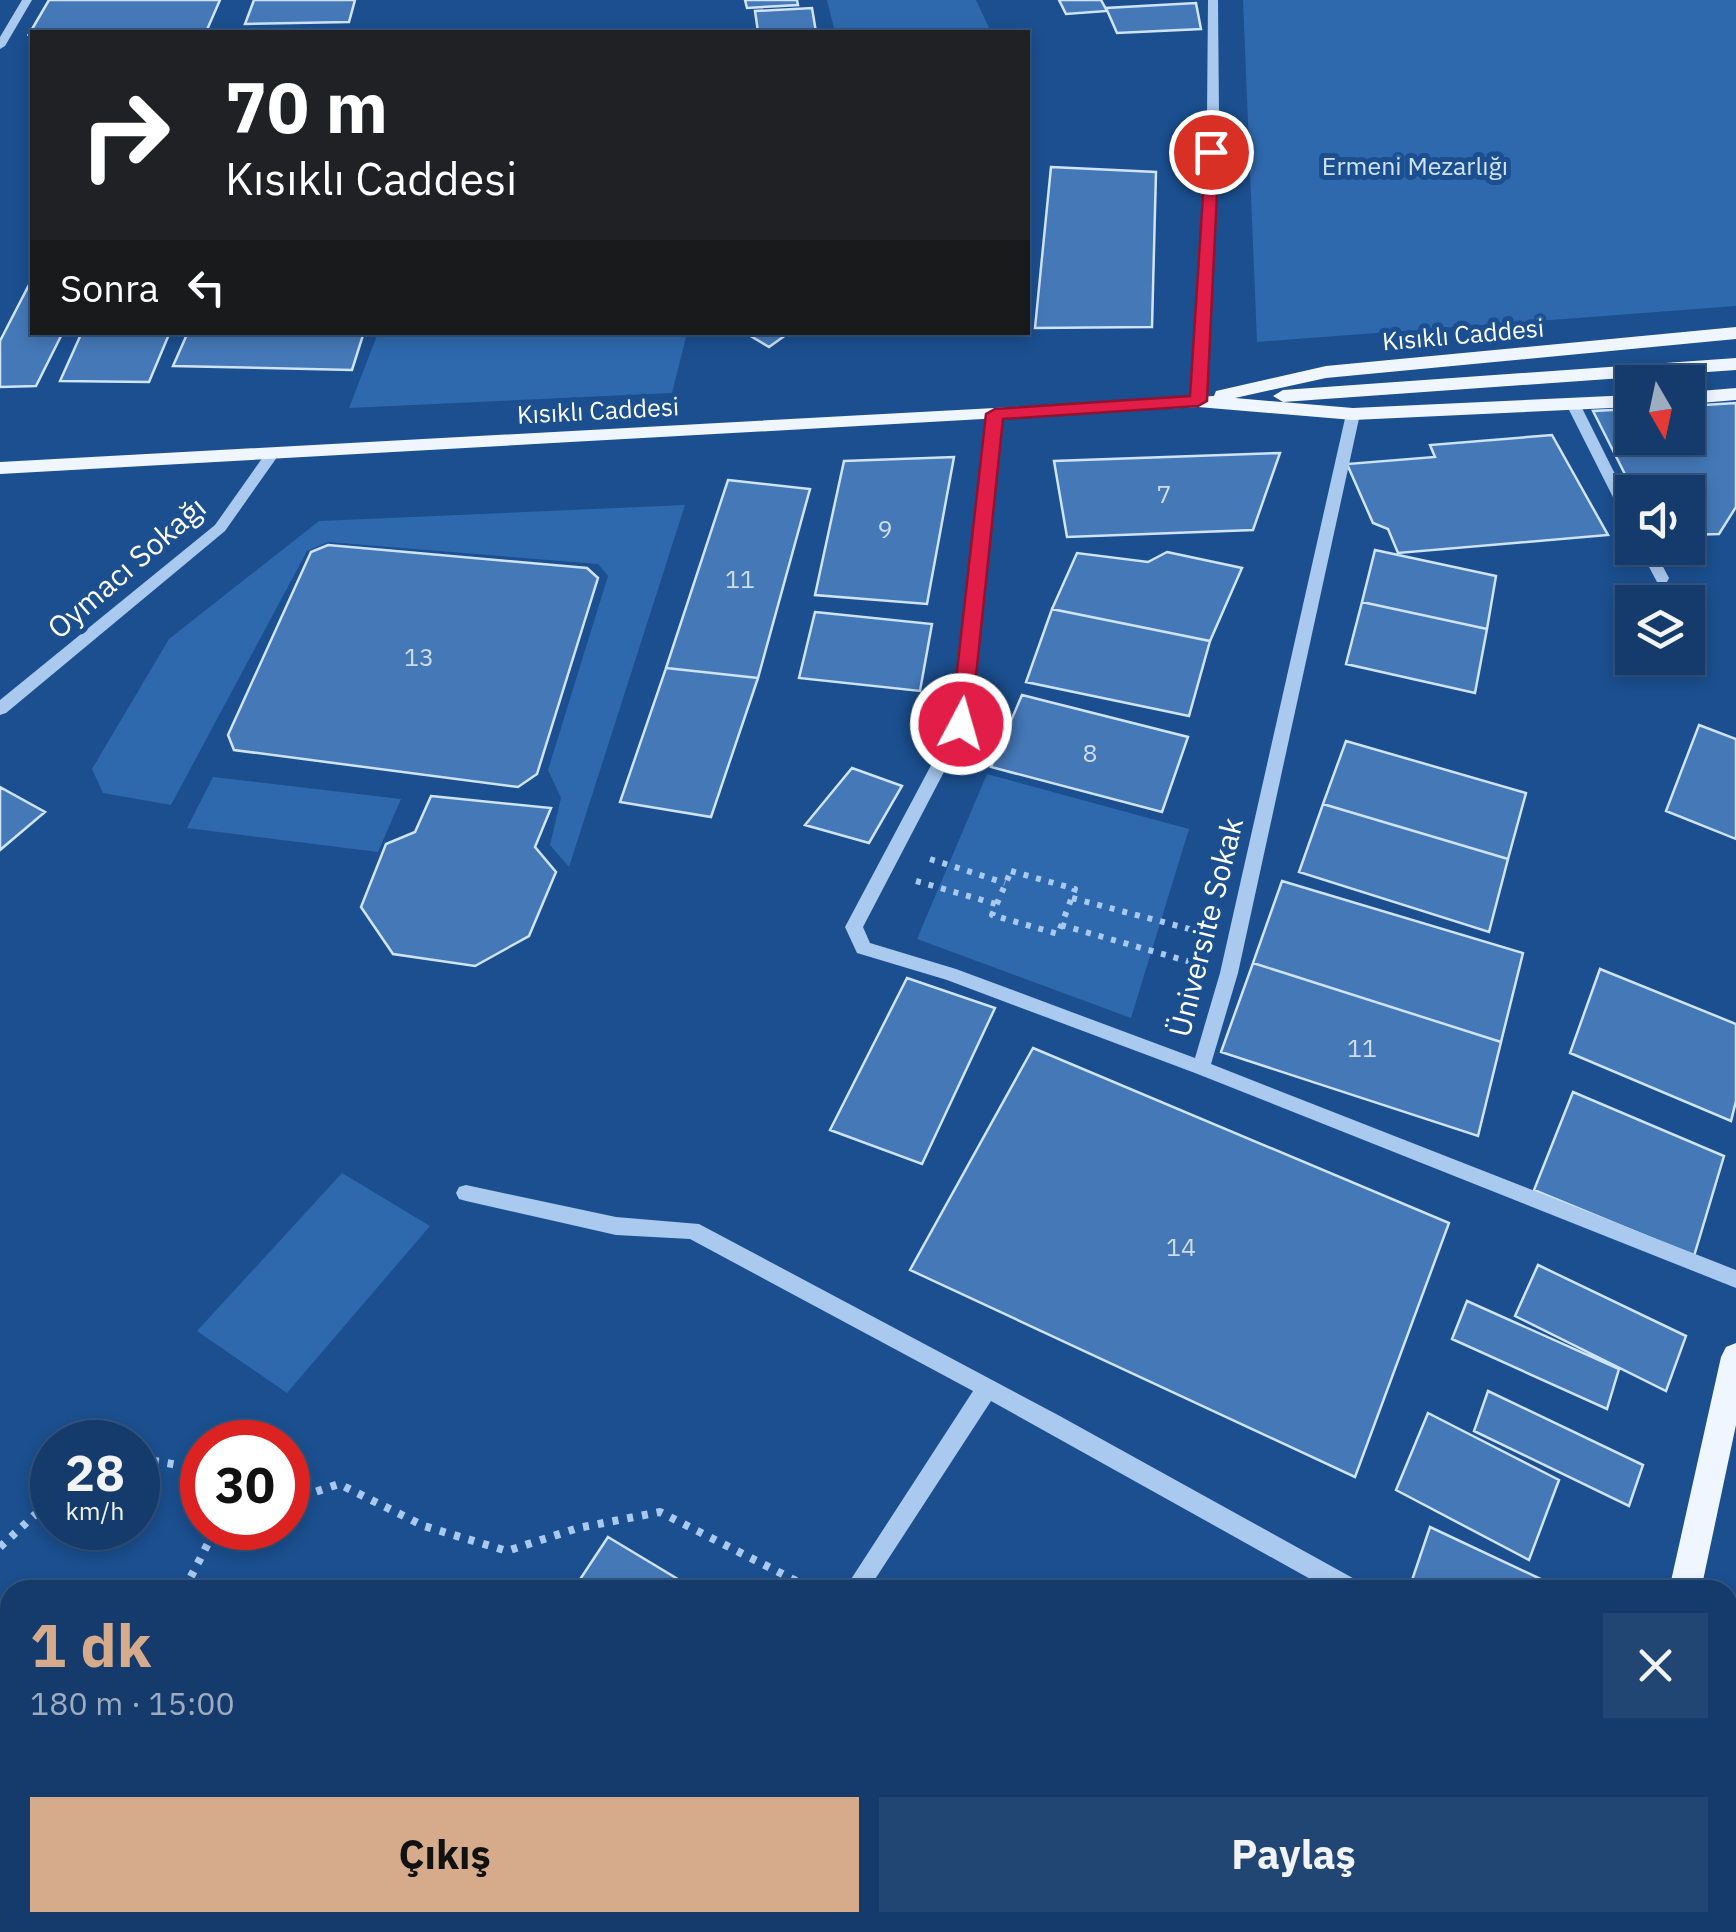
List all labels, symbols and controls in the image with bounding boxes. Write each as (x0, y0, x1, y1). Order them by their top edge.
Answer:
text: 70 m (225, 61, 388, 152)
icon: right (60, 70, 190, 200)
pin (1169, 110, 1254, 195)
icon: arrive (1184, 125, 1239, 180)
text: Kısıklı Caddesi (225, 149, 517, 207)
park label: Ermeni Mezarlığı (1322, 149, 1508, 182)
icon: left (179, 260, 234, 315)
text: Sonra (60, 263, 159, 312)
street label: Kısıklı Caddesi (1381, 310, 1545, 358)
north arrow (1615, 365, 1705, 455)
map controls (1615, 365, 1705, 675)
street label: Kısıklı Caddesi (516, 389, 680, 431)
button: sound (1615, 475, 1705, 565)
house number: 7 (1156, 477, 1172, 510)
street label: Oymacı Sokağı (39, 488, 213, 646)
house number: 9 (877, 512, 893, 545)
house number: 11 (725, 562, 755, 595)
button: layers (1615, 585, 1705, 675)
house number: 13 (404, 640, 434, 673)
position arrow (909, 672, 1013, 776)
house number: 8 (1082, 736, 1098, 769)
street label: Üniversite Sokak (1159, 813, 1251, 1041)
house number: 11 (1347, 1031, 1377, 1064)
house number: 14 (1166, 1230, 1196, 1263)
speed limit sign: 30 (180, 1420, 310, 1550)
text: 28 (65, 1440, 125, 1505)
text: km/h (66, 1494, 124, 1527)
text: 1 dk (30, 1605, 151, 1684)
button: close (1603, 1613, 1708, 1718)
text: 180 m · 15:00 (30, 1682, 235, 1724)
button: Çıkış (30, 1797, 859, 1912)
button: Paylaş (879, 1797, 1708, 1912)

